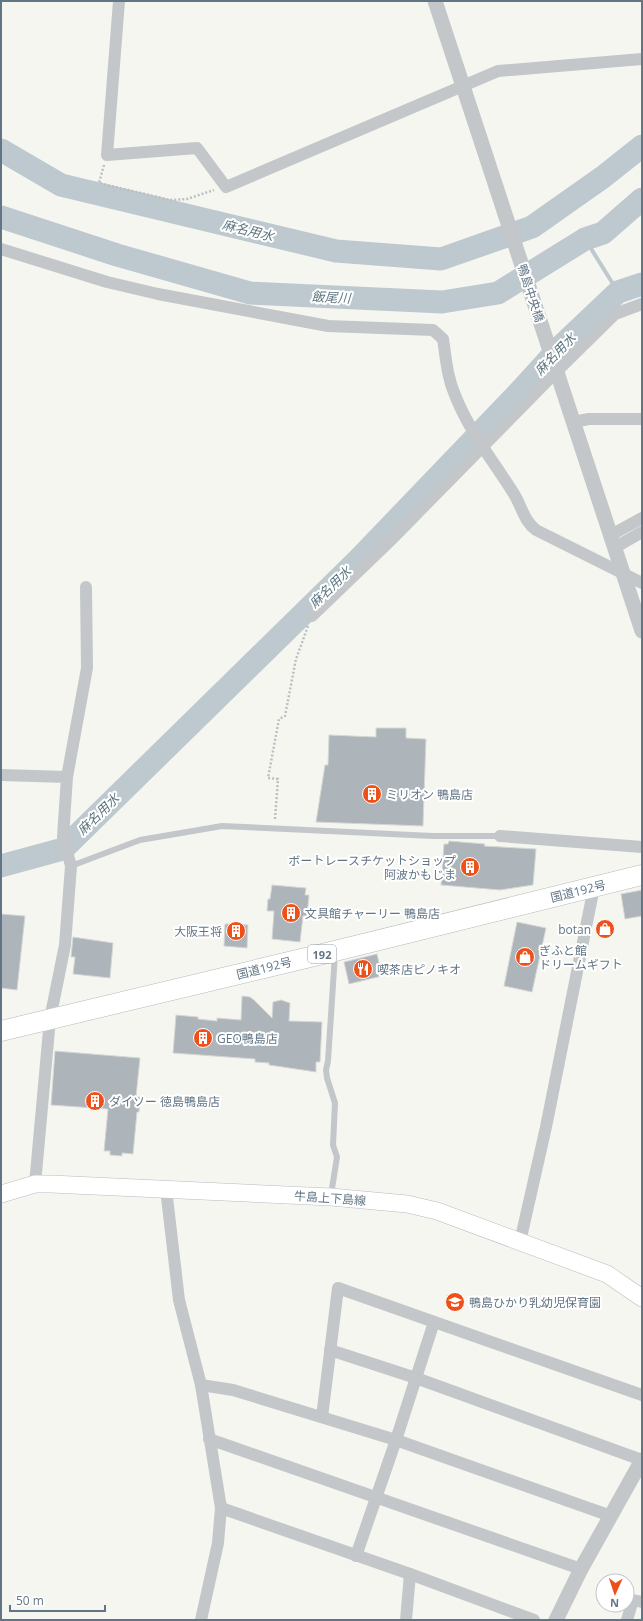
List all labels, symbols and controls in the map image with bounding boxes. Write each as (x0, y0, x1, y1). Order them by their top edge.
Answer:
water label: 麻名用水 (221, 215, 277, 246)
street label: 鴨島中央橋 (514, 262, 548, 324)
water label: 飯尾川 (311, 287, 353, 307)
water label: 麻名用水 (530, 328, 581, 379)
water label: 麻名用水 (305, 561, 356, 612)
building icon: ミリオン 鴨島店 (361, 783, 383, 805)
place label: ミリオン 鴨島店 (386, 786, 473, 803)
water label: 麻名用水 (73, 788, 124, 839)
place label: ボートレースチケットショップ 阿波かもじま (289, 852, 456, 883)
building icon: ボートレースチケットショップ 阿波かもじま (459, 856, 481, 878)
street label: 国道192号 (548, 876, 608, 906)
building icon: 文具館チャーリー 鴨島店 (280, 902, 302, 924)
place label: 文具館チャーリー 鴨島店 (305, 905, 440, 922)
shop icon: botan (594, 918, 616, 940)
building icon: 大阪王将 (225, 920, 247, 942)
place label: botan (558, 921, 591, 938)
place label: 大阪王将 (174, 923, 222, 940)
place label: ぎふと館 ドリームギフト (539, 942, 623, 973)
road number: 192 (308, 945, 336, 963)
shop icon: ぎふと館 ドリームギフト (514, 946, 536, 968)
street label: 国道192号 (234, 953, 294, 983)
restaurant icon: 喫茶店ピノキオ (352, 958, 374, 980)
place label: 喫茶店ピノキオ (377, 961, 461, 978)
building icon: GEO鴨島店 (192, 1027, 214, 1049)
place label: GEO鴨島店 (217, 1030, 278, 1047)
building icon: ダイソー 徳島鴨島店 (84, 1090, 106, 1112)
place label: ダイソー 徳島鴨島店 (109, 1093, 220, 1110)
street label: 牛島上下島線 (293, 1187, 367, 1209)
school or university icon: 鴨島ひかり乳幼児保育園 (444, 1291, 466, 1313)
place label: 鴨島ひかり乳幼児保育園 (469, 1294, 601, 1311)
north arrow (595, 1573, 635, 1613)
scale bar (10, 1587, 105, 1613)
text: 50 m (16, 1592, 44, 1609)
text: N (610, 1596, 619, 1611)

